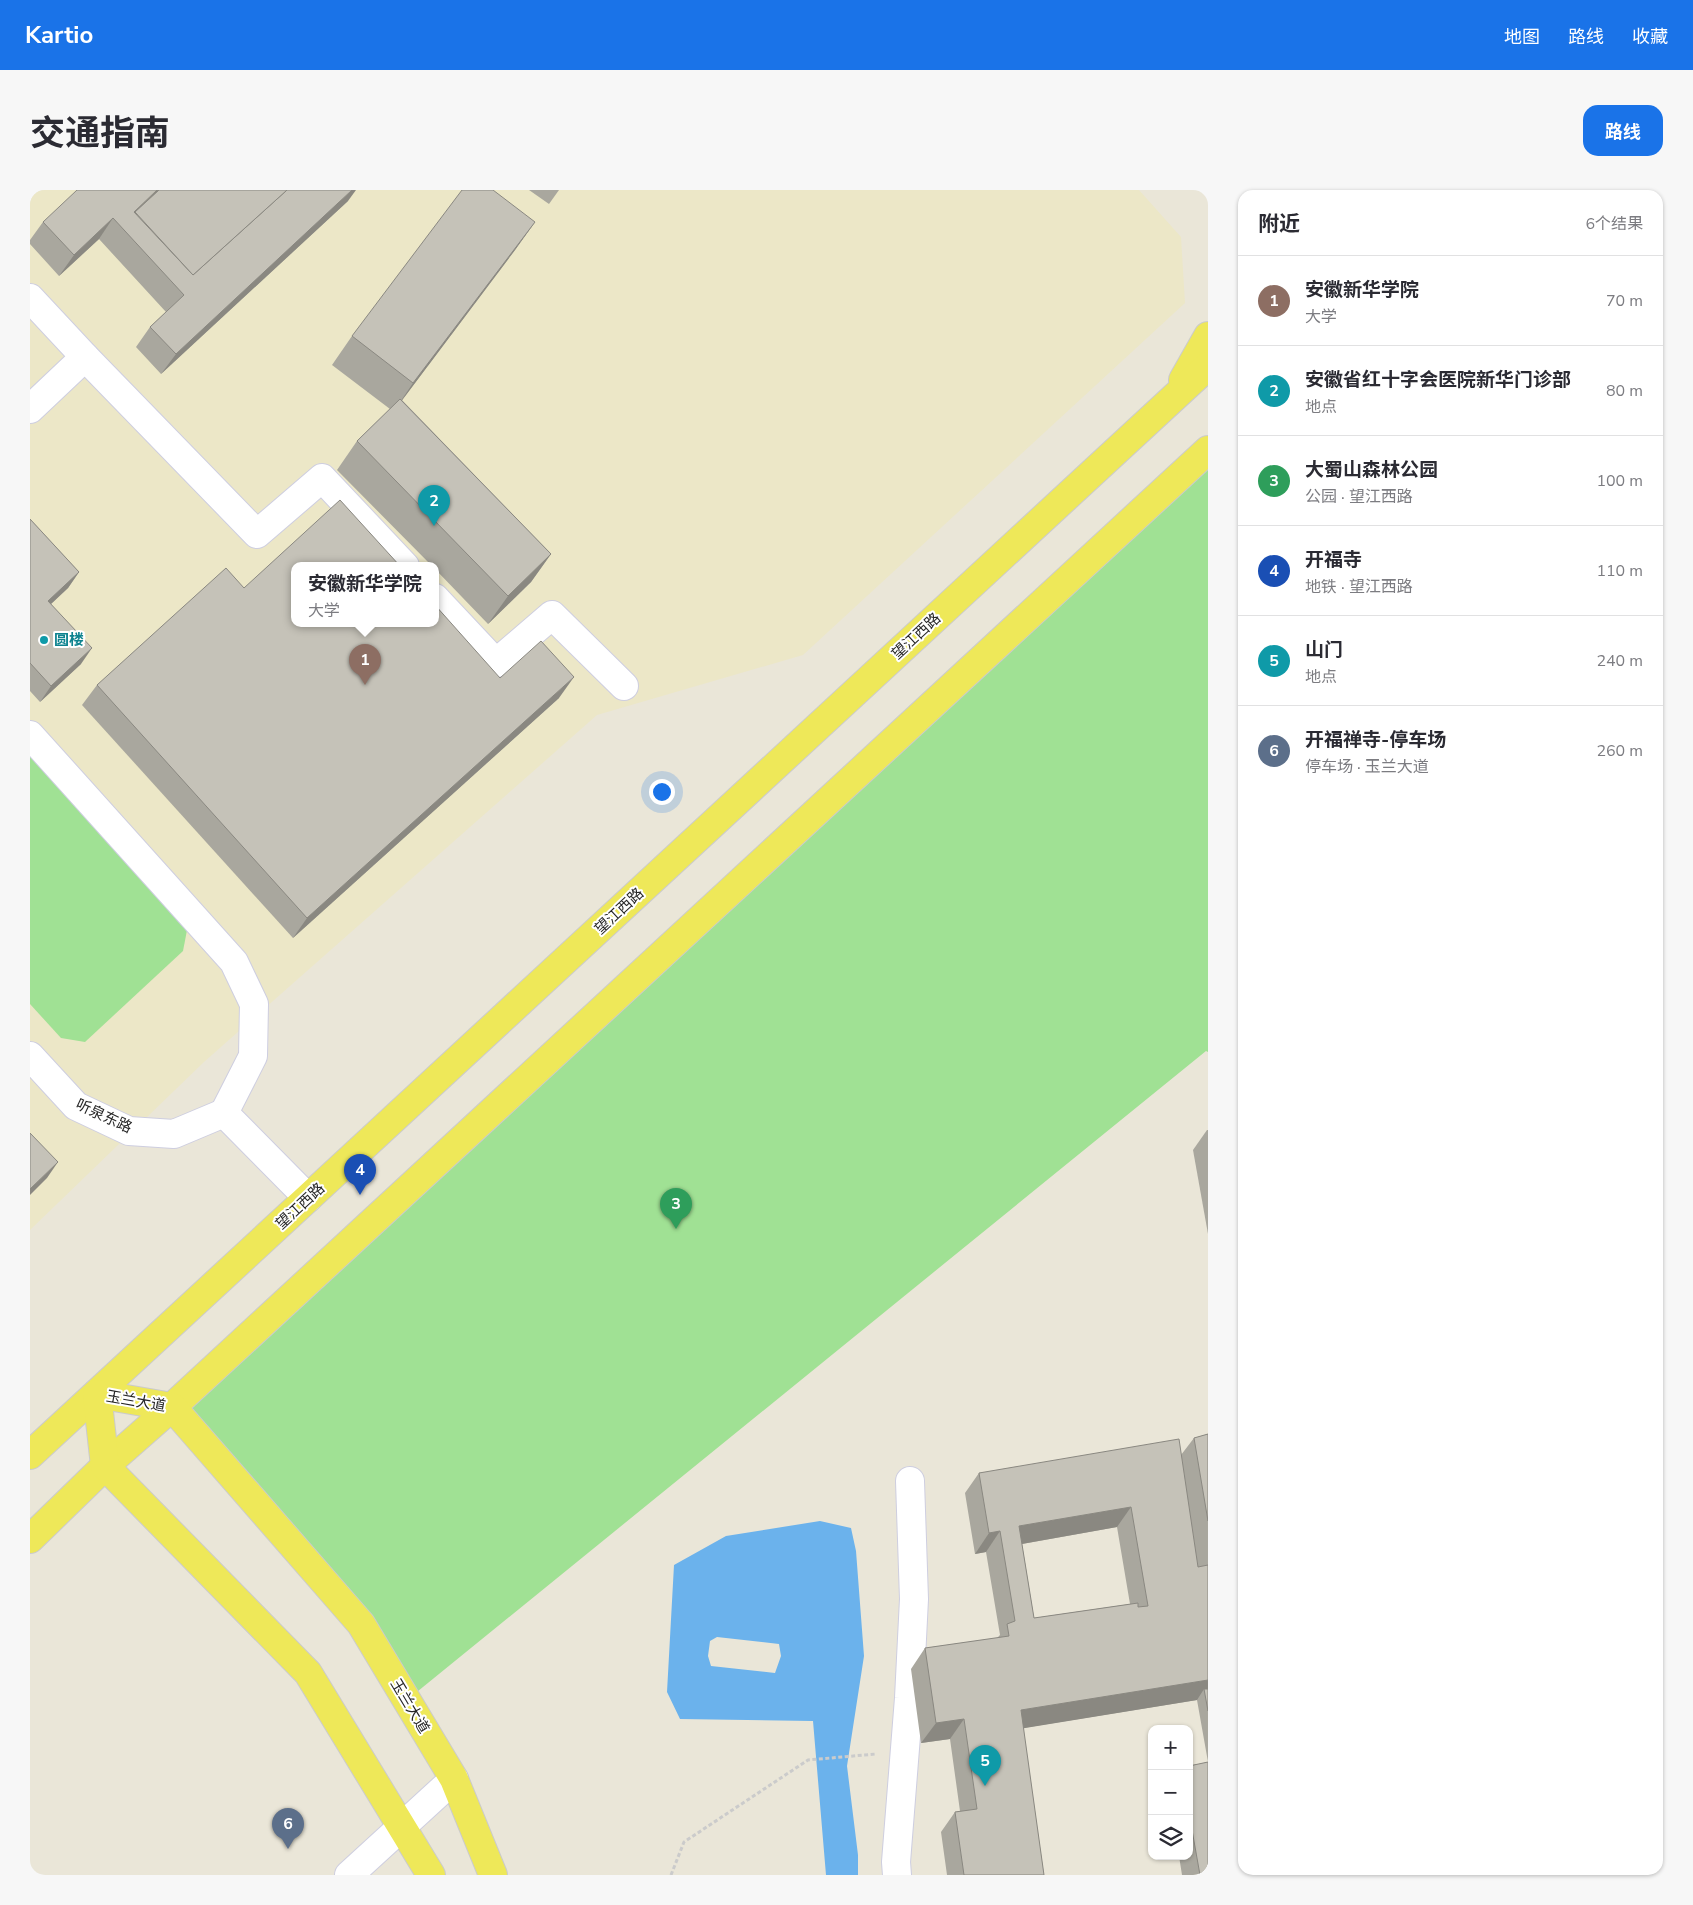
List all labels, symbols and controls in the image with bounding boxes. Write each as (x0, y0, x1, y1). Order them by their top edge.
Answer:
text: Kartio (25, 19, 93, 51)
text: 地图 (1504, 25, 1540, 49)
text: 路线 (1568, 25, 1604, 49)
text: 收藏 (1632, 25, 1668, 49)
button: 路线 (1583, 105, 1663, 156)
text: 交通指南 (30, 110, 170, 157)
text: 附近 (1258, 210, 1300, 238)
text: 6个结果 (1585, 213, 1643, 235)
text: 安徽新华学院 (1305, 277, 1419, 303)
text: 1 (1269, 290, 1279, 312)
text: 70 m (1606, 290, 1643, 312)
text: 大学 (1305, 306, 1337, 328)
text: 安徽省红十字会医院新华门诊部 (1305, 367, 1571, 393)
text: 2 (1269, 380, 1279, 402)
text: 80 m (1606, 380, 1643, 402)
text: 地点 (1305, 396, 1337, 418)
text: 大蜀山森林公园 (1305, 457, 1438, 483)
text: 3 (1269, 470, 1279, 492)
text: 100 m (1596, 470, 1643, 492)
pin: 2 (418, 485, 450, 526)
text: 公园 · 望江西路 (1305, 486, 1413, 508)
text: 开福寺 (1305, 547, 1362, 573)
text: 4 (1269, 560, 1279, 582)
text: 110 m (1596, 560, 1643, 582)
popup (291, 562, 439, 627)
text: 安徽新华学院 (308, 571, 422, 597)
text: 地铁 · 望江西路 (1305, 576, 1413, 598)
text: 大学 (308, 600, 340, 622)
street label: 望江西路 (887, 608, 945, 664)
place label: 圆楼 (54, 630, 84, 650)
marker: 圆楼 (38, 634, 50, 646)
text: 山门 (1305, 637, 1343, 663)
pin: 1 (349, 644, 381, 685)
text: 5 (1269, 650, 1279, 672)
text: 240 m (1596, 650, 1643, 672)
text: 地点 (1305, 666, 1337, 688)
text: 开福禅寺-停车场 (1305, 727, 1446, 753)
text: 6 (1269, 740, 1279, 762)
text: 260 m (1596, 740, 1643, 762)
text: 停车场 · 玉兰大道 (1305, 756, 1429, 778)
your location (649, 779, 675, 805)
street label: 望江西路 (590, 883, 648, 939)
street label: 听泉东路 (73, 1094, 135, 1138)
pin: 4 (344, 1154, 376, 1195)
street label: 望江西路 (271, 1178, 329, 1234)
pin: 3 (660, 1188, 692, 1229)
street label: 玉兰大道 (105, 1386, 167, 1416)
street label: 玉兰大道 (386, 1675, 434, 1737)
map controls (1148, 1725, 1193, 1860)
button: + (1148, 1725, 1193, 1770)
pin: 5 (969, 1745, 1001, 1786)
button: − (1148, 1770, 1193, 1815)
pin: 6 (272, 1808, 304, 1849)
button: layers (1148, 1815, 1193, 1860)

